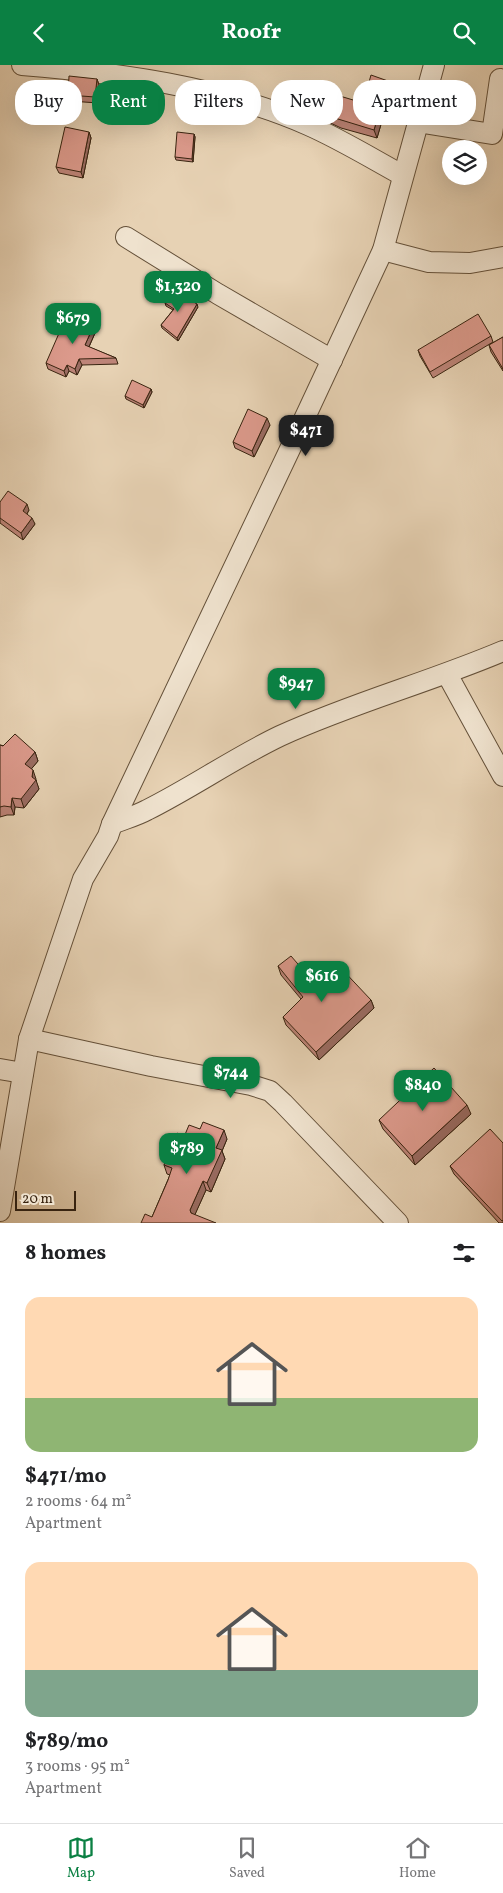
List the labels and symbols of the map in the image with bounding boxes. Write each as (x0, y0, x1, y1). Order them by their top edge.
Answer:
pin: $1,320 (137, 271, 219, 313)
pin: $679 (43, 303, 103, 345)
pin: $471 (276, 415, 336, 457)
pin: $947 (266, 667, 326, 710)
pin: $616 (292, 961, 352, 1003)
pin: $744 (201, 1057, 261, 1099)
pin: $840 (393, 1069, 453, 1112)
pin: $789 (157, 1133, 217, 1175)
scale bar (15, 1188, 76, 1211)

